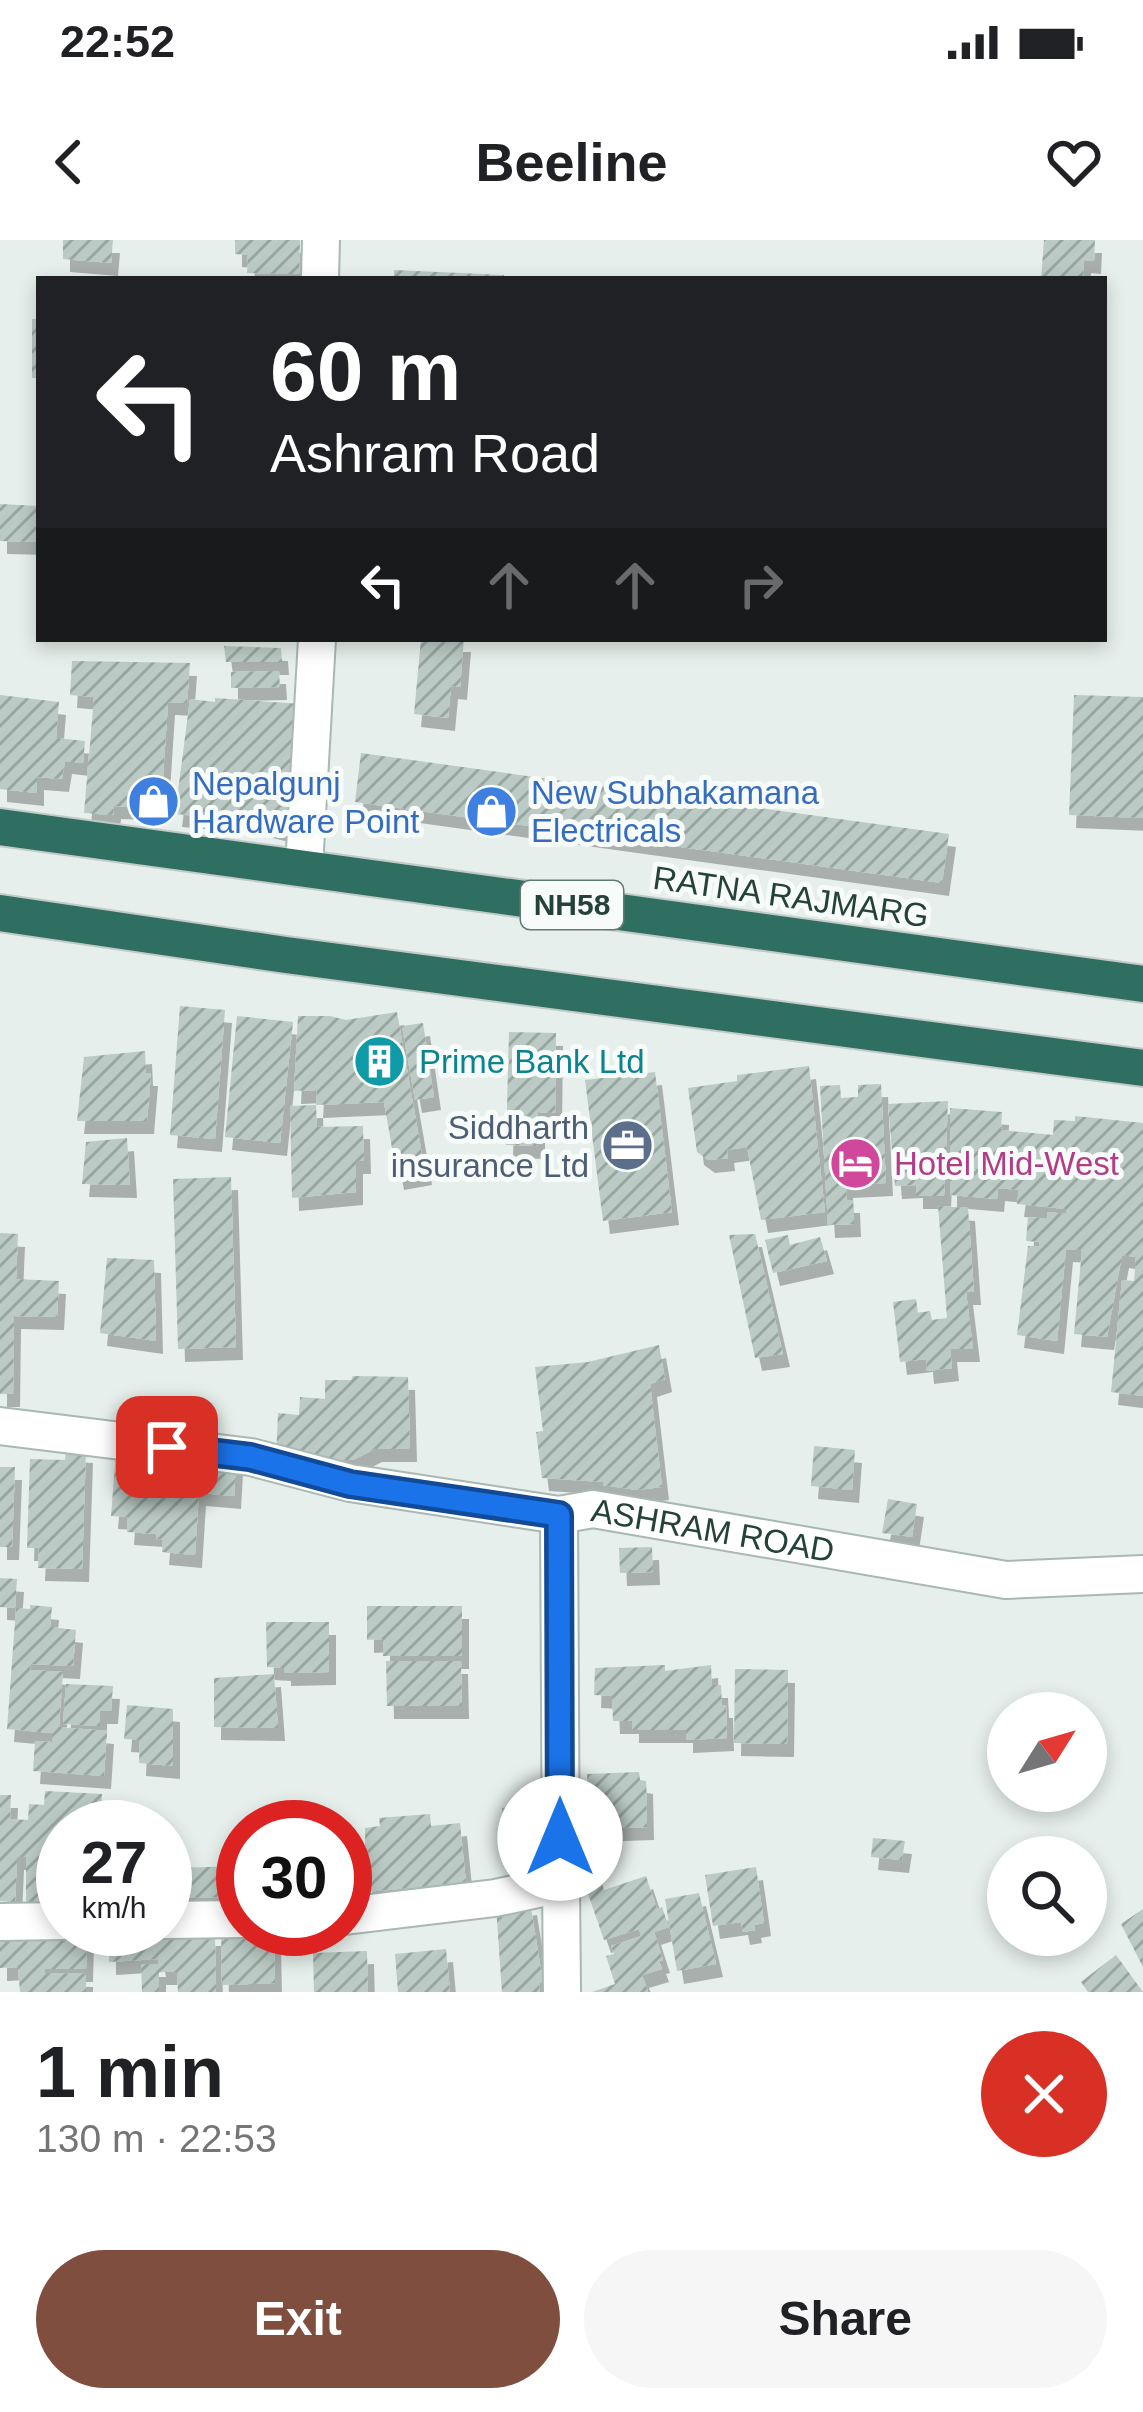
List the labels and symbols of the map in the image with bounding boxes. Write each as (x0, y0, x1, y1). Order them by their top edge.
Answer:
place label: Nepalgunj Hardware Point (192, 765, 419, 840)
shop icon: Nepalgunj Hardware Point (125, 774, 181, 830)
place label: New Subhakamana Electricals (531, 774, 820, 849)
shop icon: New Subhakamana Electricals (464, 783, 520, 839)
street label: RATNA RAJMARG (651, 859, 931, 934)
road number: NH58 (521, 881, 623, 929)
building icon: Prime Bank Ltd (352, 1033, 408, 1089)
place label: Prime Bank Ltd (419, 1043, 645, 1080)
place label: Siddharth insurance Ltd (391, 1109, 589, 1184)
office icon: Siddharth insurance Ltd (600, 1118, 656, 1174)
hotel icon: Hotel Mid-West (827, 1135, 883, 1191)
place label: Hotel Mid-West (894, 1145, 1119, 1182)
pin (116, 1396, 218, 1498)
street label: ASHRAM ROAD (589, 1491, 837, 1569)
north arrow (987, 1692, 1107, 1812)
position arrow (497, 1775, 623, 1901)
speed limit sign: 30 (216, 1800, 372, 1956)

